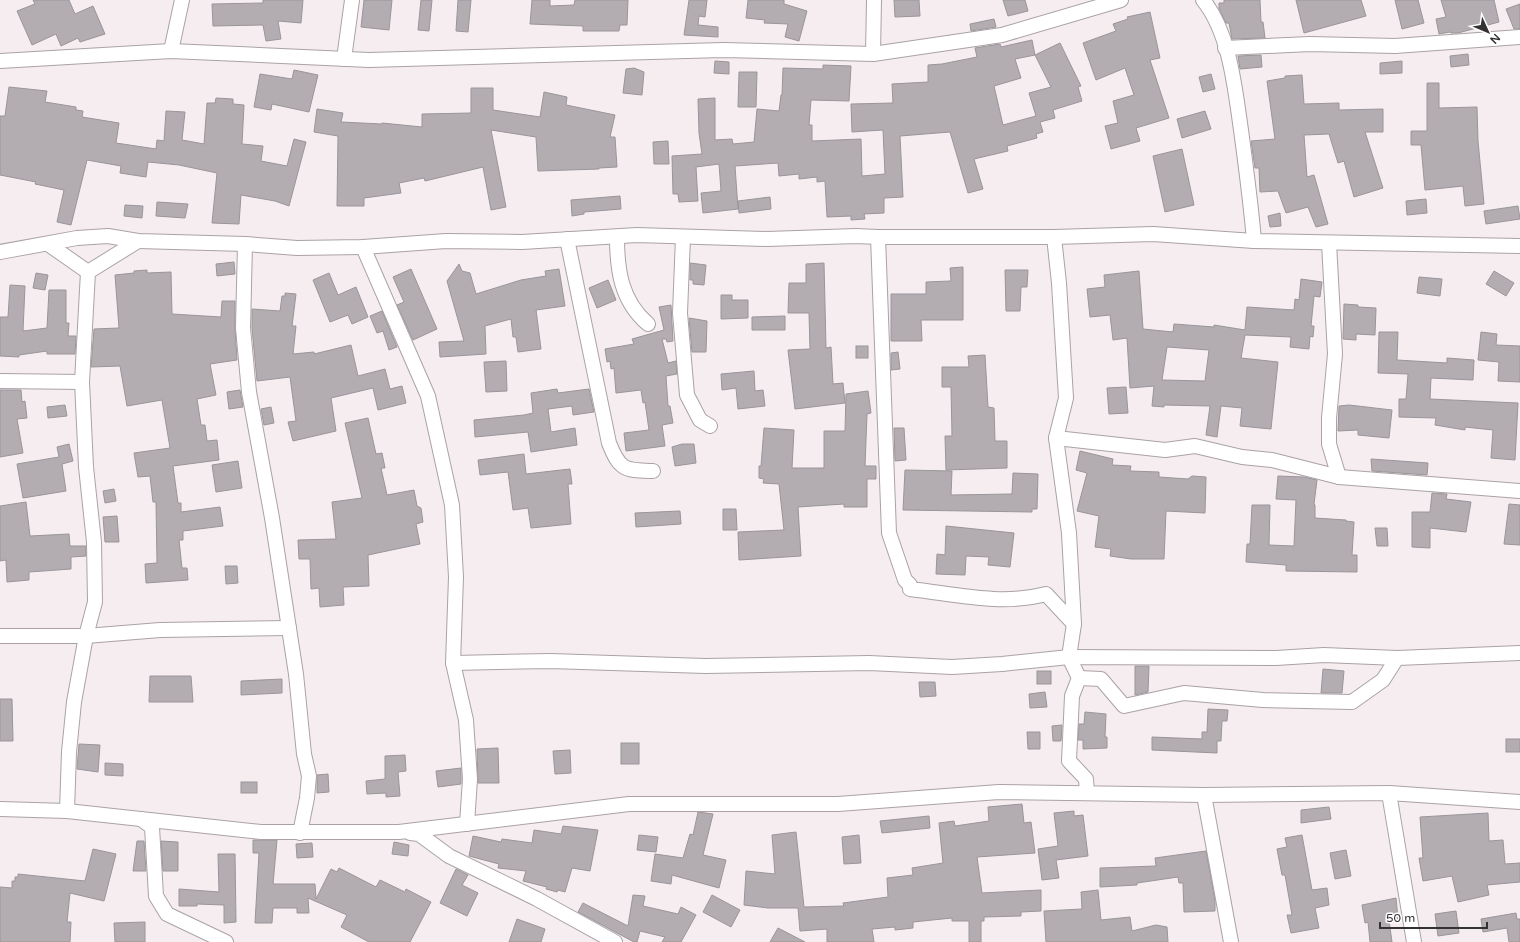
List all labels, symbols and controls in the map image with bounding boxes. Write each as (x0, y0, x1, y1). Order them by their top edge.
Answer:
north arrow (1468, 12, 1508, 52)
text: N (1487, 31, 1503, 46)
scale bar (1380, 904, 1487, 930)
text: 50 m (1386, 911, 1415, 925)

